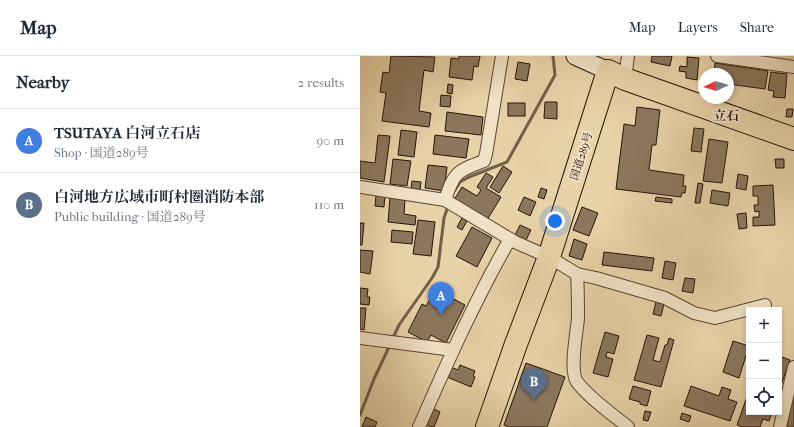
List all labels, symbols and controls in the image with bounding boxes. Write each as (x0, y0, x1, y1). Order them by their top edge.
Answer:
text: Map (20, 17, 56, 39)
text: Map (629, 19, 656, 36)
text: Layers (678, 19, 718, 36)
text: Share (740, 19, 774, 36)
north arrow (698, 68, 734, 104)
text: Nearby (16, 72, 70, 92)
text: 2 results (298, 75, 344, 90)
district label: 立石 (713, 108, 739, 123)
text: TSUTAYA 白河立石店 (54, 124, 200, 142)
street label: 国道289号 (568, 130, 595, 182)
text: A (25, 133, 33, 148)
text: 90 m (316, 133, 344, 148)
text: Shop · 国道289号 (54, 145, 149, 160)
text: 白河地方広域市町村圏消防本部 (54, 188, 264, 206)
text: B (25, 197, 33, 212)
text: 110 m (314, 197, 344, 212)
text: Public building · 国道289号 (54, 209, 206, 224)
your location (545, 211, 565, 231)
pin: A (428, 282, 454, 315)
map controls (746, 307, 782, 415)
button: + (746, 307, 782, 343)
button: − (746, 343, 782, 379)
pin: B (521, 368, 547, 401)
button: locate (746, 379, 782, 415)

